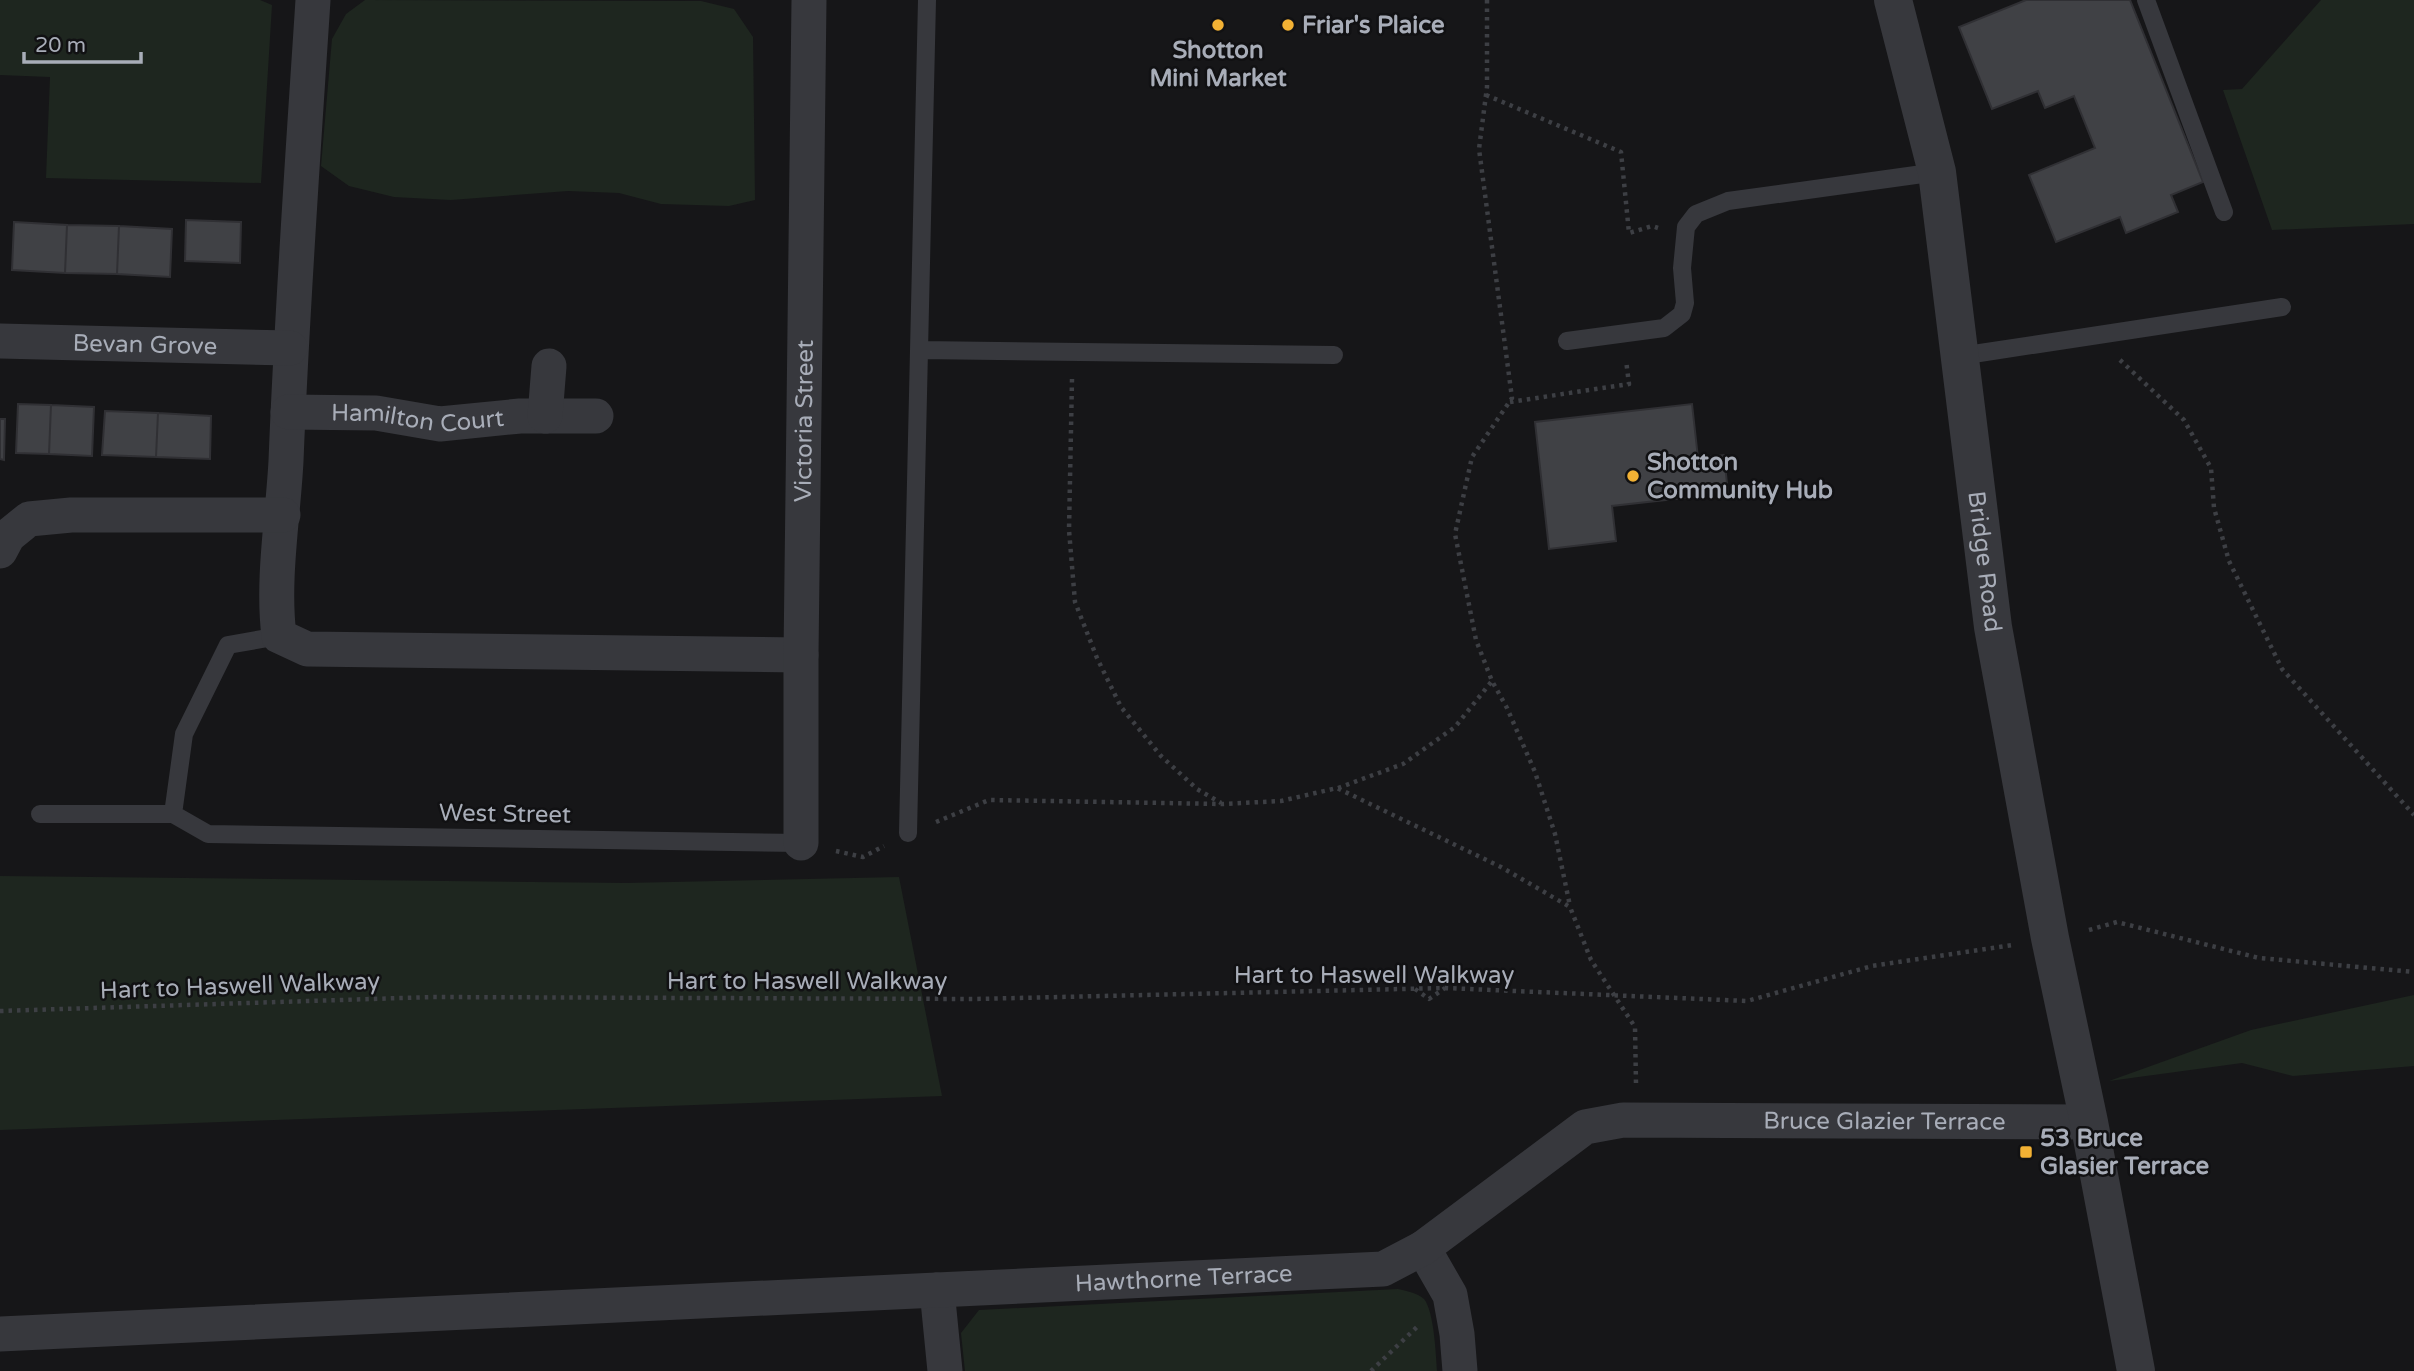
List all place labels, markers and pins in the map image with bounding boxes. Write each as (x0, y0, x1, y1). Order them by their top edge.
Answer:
place label: Friar's Plaice (1302, 11, 1445, 40)
marker: Shotton Mini Market (1210, 17, 1226, 33)
marker: Friar's Plaice (1280, 17, 1296, 33)
place label: Shotton Mini Market (1149, 36, 1287, 93)
place label: Shotton Community Hub (1647, 448, 1833, 505)
marker: Shotton Community Hub (1625, 468, 1641, 484)
place label: 53 Bruce Glasier Terrace (2040, 1124, 2209, 1181)
marker: 53 Bruce Glasier Terrace (2018, 1144, 2034, 1160)

